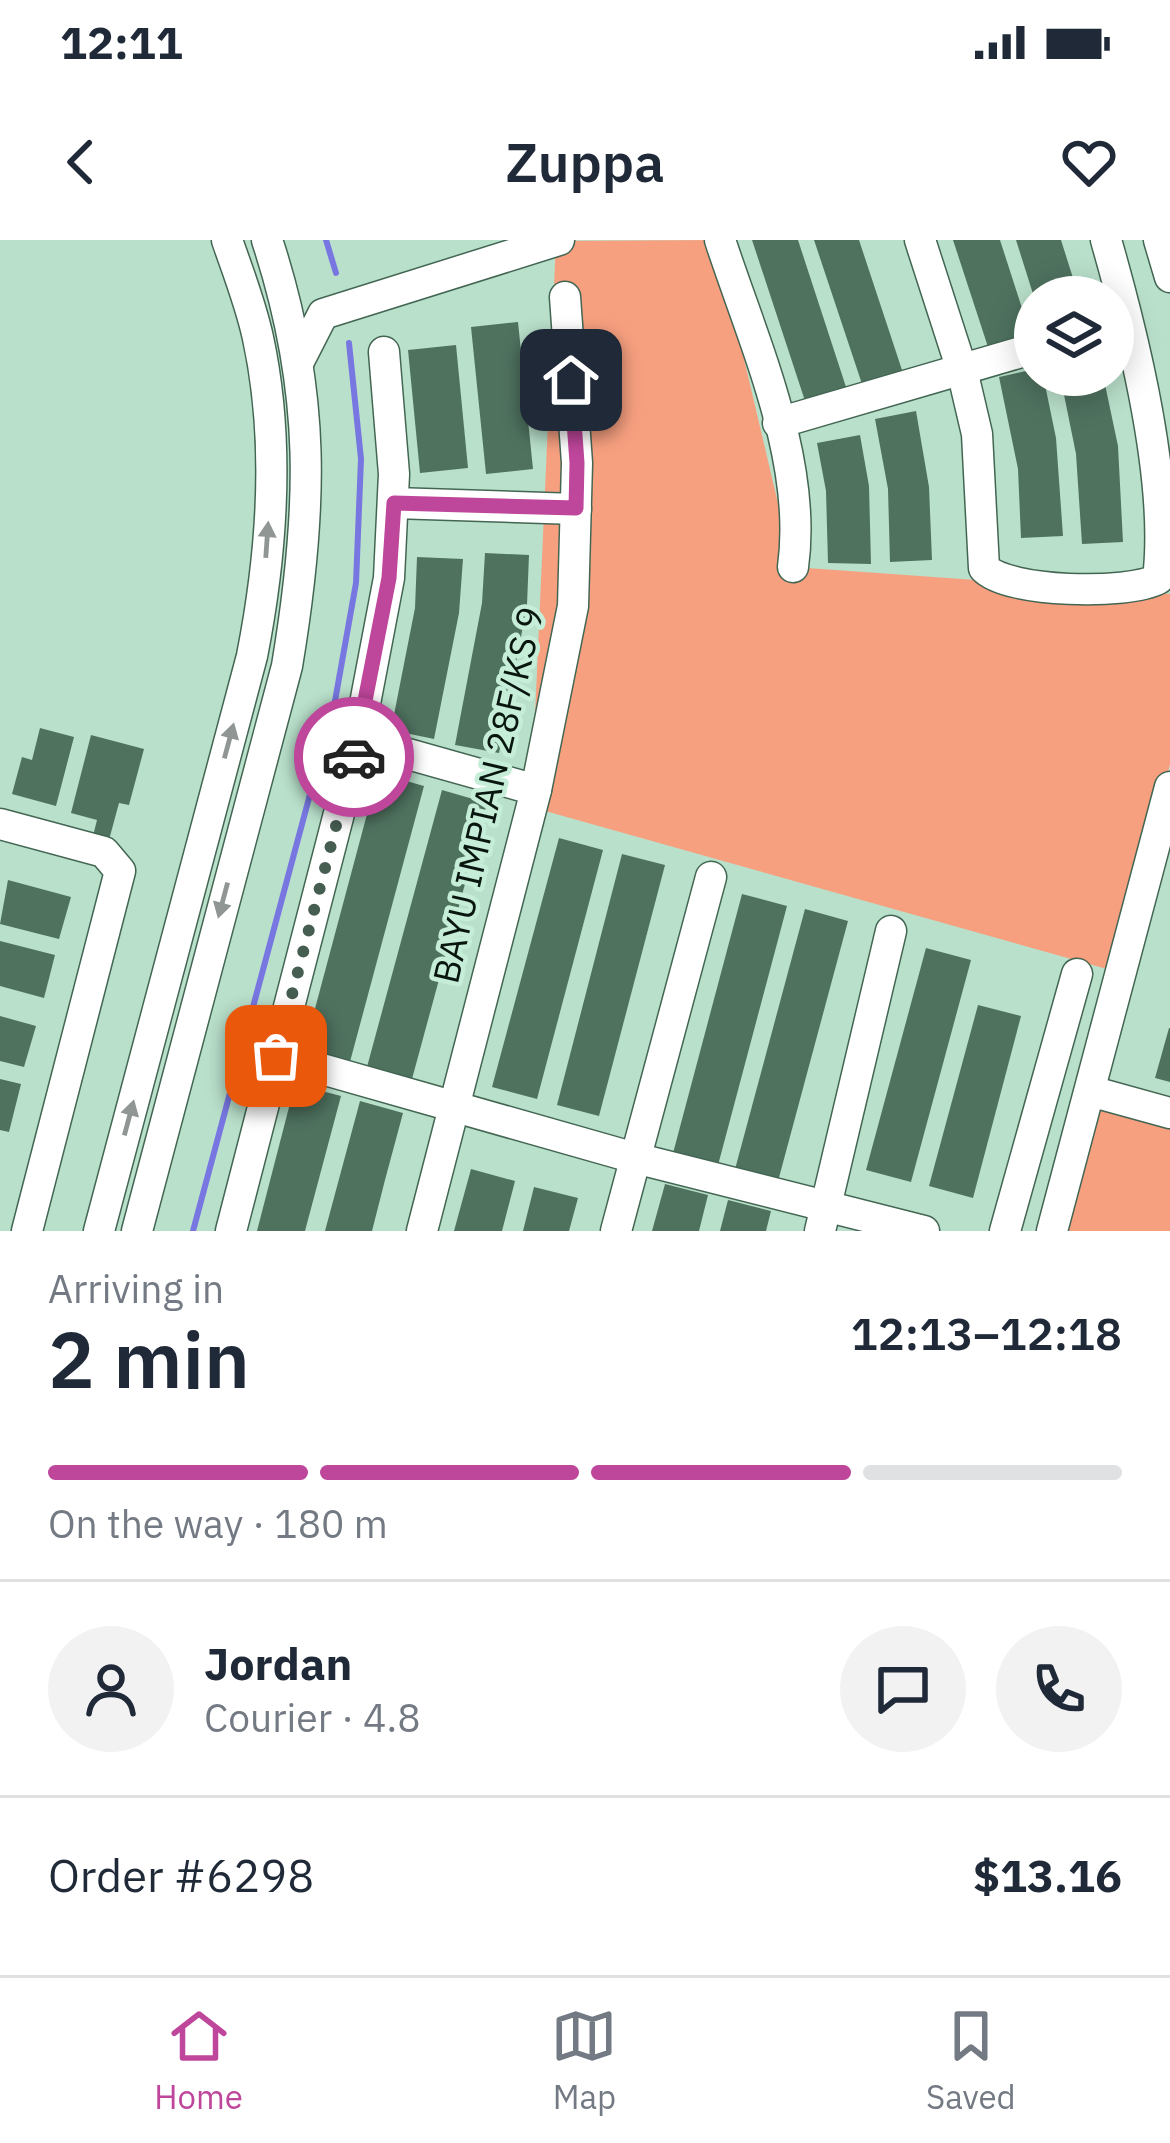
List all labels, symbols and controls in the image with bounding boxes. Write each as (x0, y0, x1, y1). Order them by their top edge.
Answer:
text: 12:11 (60, 13, 183, 71)
text: Zuppa (506, 127, 664, 197)
icon: back (48, 129, 114, 195)
icon: heart (1056, 129, 1122, 195)
map controls (1014, 276, 1134, 396)
button: layers (1014, 276, 1134, 396)
pin (520, 329, 622, 431)
icon: home (538, 347, 604, 413)
one-way arrow (257, 521, 276, 558)
street label: BAYU IMPIAN 28F/KS 9 (421, 602, 554, 988)
courier (294, 697, 414, 817)
one-way arrow (220, 722, 239, 759)
icon: car (321, 724, 387, 790)
one-way arrow (212, 882, 231, 919)
pin (225, 1005, 327, 1107)
icon: bag (243, 1023, 309, 1089)
one-way arrow (121, 1099, 140, 1136)
text: Arriving in (48, 1263, 224, 1314)
text: 12:13–12:18 (851, 1304, 1122, 1362)
text: 2 min (48, 1308, 250, 1409)
text: On the way · 180 m (48, 1498, 388, 1549)
button: person (48, 1626, 174, 1752)
button: chat (840, 1626, 966, 1752)
button: phone (996, 1626, 1122, 1752)
text: Jordan (204, 1634, 352, 1692)
text: Courier · 4.8 (204, 1692, 421, 1743)
text: Order #6298 (48, 1846, 314, 1904)
text: $13.16 (973, 1846, 1122, 1904)
tab: Home (154, 2003, 243, 2118)
tab: Map (551, 2003, 617, 2118)
tab: Saved (926, 2003, 1016, 2118)

